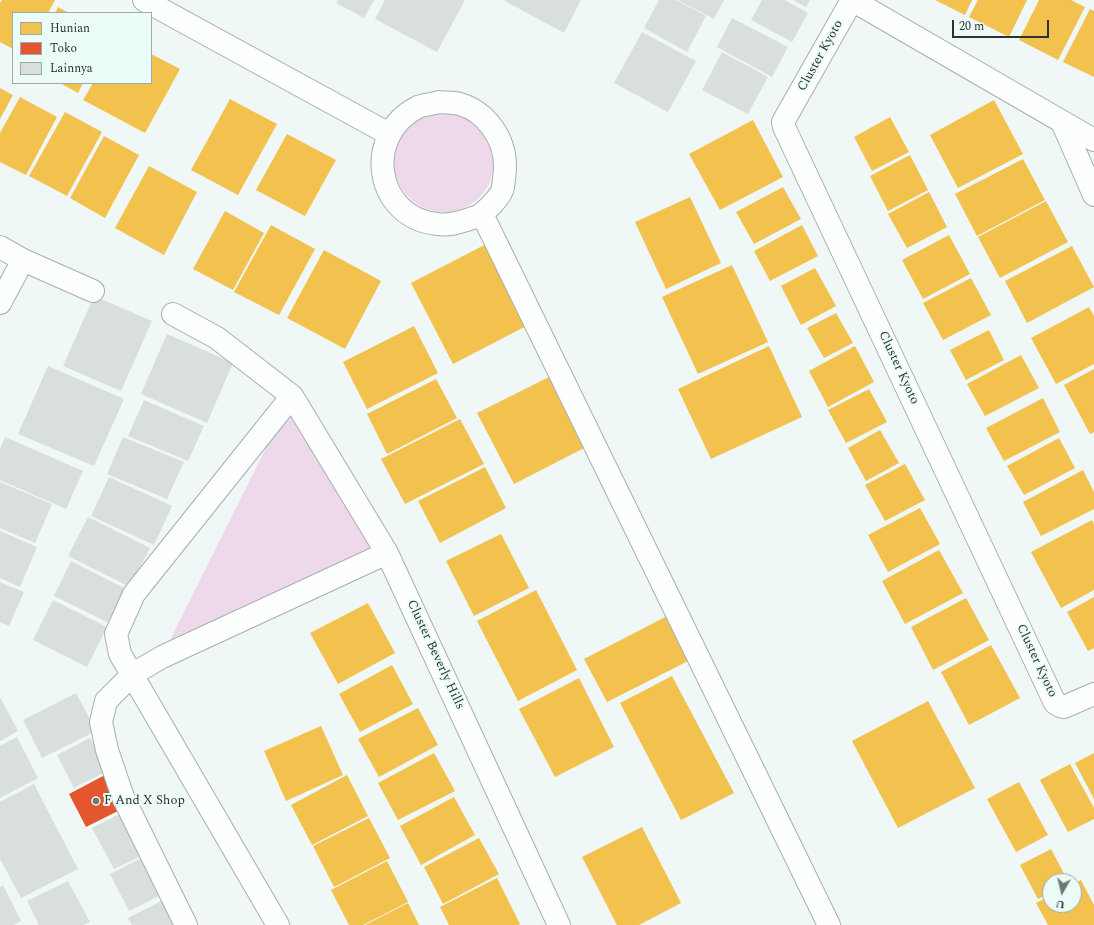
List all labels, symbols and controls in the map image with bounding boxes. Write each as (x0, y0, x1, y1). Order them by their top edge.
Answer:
legend (12, 12, 152, 84)
scale bar (954, 12, 1051, 38)
text: 20 m (959, 17, 984, 36)
street label: Cluster Kyoto (795, 18, 847, 94)
text: Hunian (50, 19, 90, 38)
text: Toko (50, 39, 77, 58)
text: Lainnya (50, 59, 93, 78)
street label: Cluster Kyoto (874, 329, 922, 407)
street label: Cluster Beverly Hills (403, 598, 467, 712)
street label: Cluster Kyoto (1012, 622, 1060, 700)
place label: F And X Shop (104, 793, 185, 809)
marker: F And X Shop (91, 796, 101, 806)
north arrow (1042, 873, 1082, 913)
text: U (1055, 895, 1066, 913)

